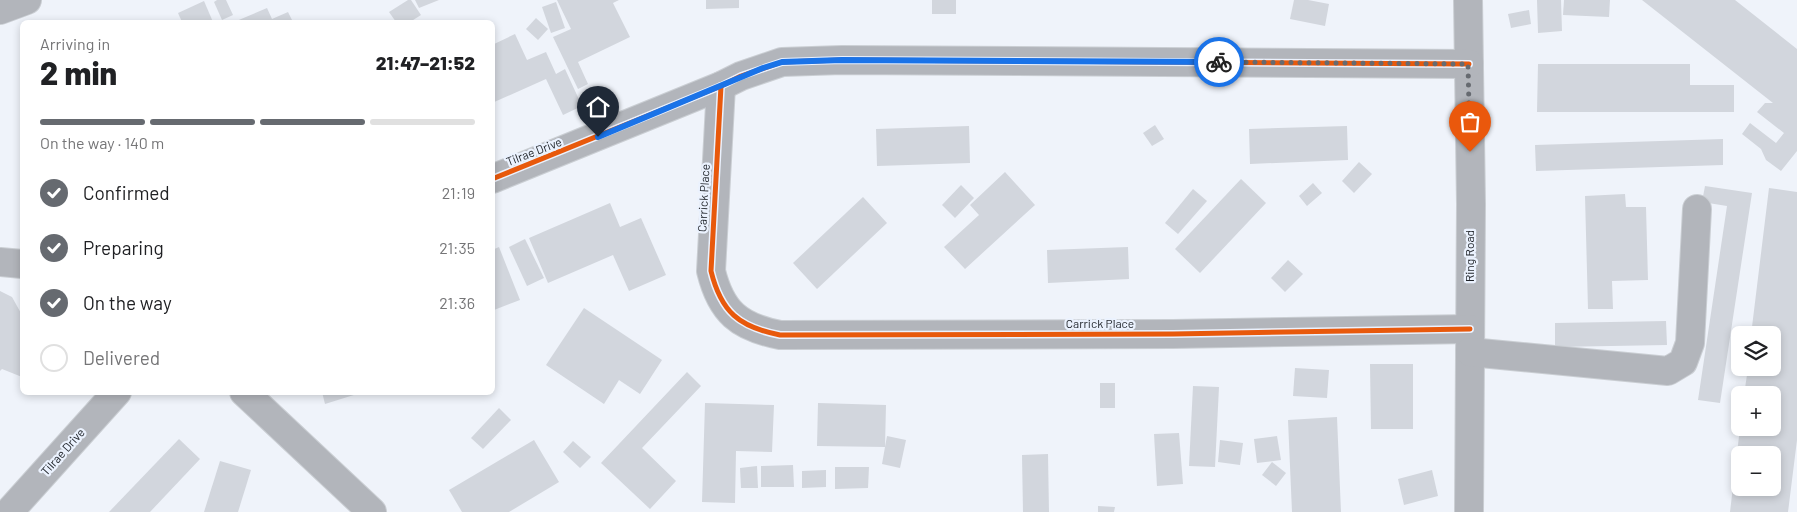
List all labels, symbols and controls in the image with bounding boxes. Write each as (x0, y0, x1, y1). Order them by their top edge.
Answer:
text: Arriving in (40, 34, 110, 53)
courier (1194, 37, 1244, 87)
icon: bike (1205, 48, 1233, 76)
text: 21:47–21:52 (376, 51, 475, 74)
text: 2 min (40, 53, 117, 91)
pin (577, 86, 619, 137)
icon: home (584, 93, 612, 121)
pin (1449, 101, 1491, 152)
icon: bag (1456, 108, 1484, 136)
text: On the way · 140 m (40, 133, 164, 152)
street label: Tilrae Drive (504, 134, 563, 168)
street label: Carrick Place (694, 163, 712, 232)
icon: check (40, 179, 68, 207)
text: Confirmed (83, 181, 170, 204)
text: 21:19 (442, 183, 475, 202)
street label: Ring Road (1462, 230, 1476, 282)
icon: check (40, 234, 68, 262)
text: Preparing (83, 236, 164, 259)
text: 21:35 (439, 238, 475, 257)
icon: check (40, 289, 68, 317)
text: On the way (83, 291, 172, 314)
text: 21:36 (439, 293, 475, 312)
street label: Carrick Place (1066, 316, 1134, 330)
map controls (1731, 326, 1781, 496)
button: layers (1731, 326, 1781, 376)
text: Delivered (83, 346, 160, 369)
button: + (1731, 386, 1781, 436)
street label: Tilrae Drive (37, 425, 87, 478)
button: − (1731, 446, 1781, 496)

